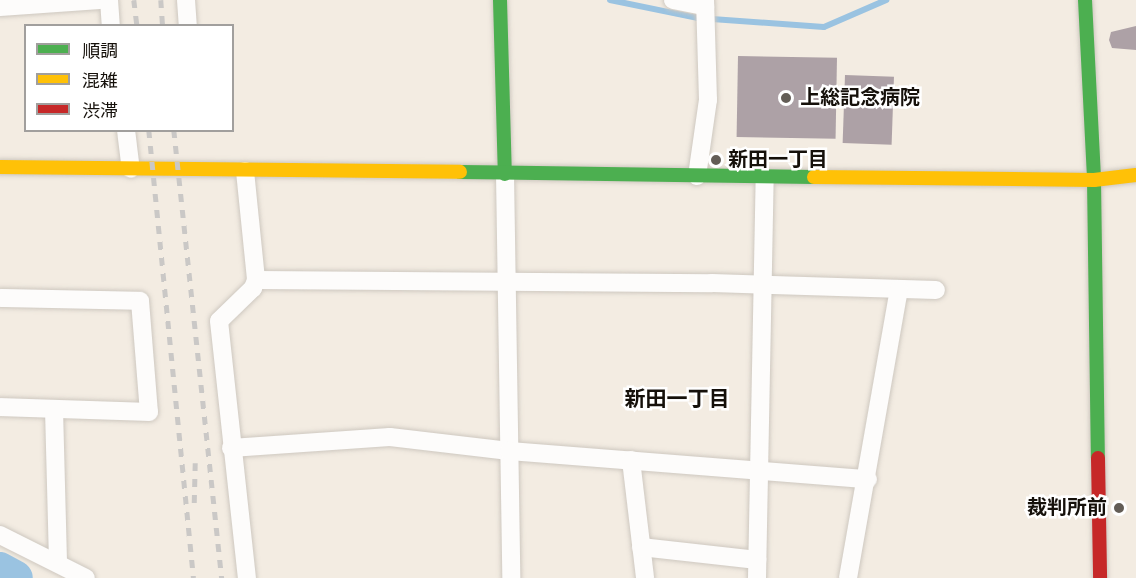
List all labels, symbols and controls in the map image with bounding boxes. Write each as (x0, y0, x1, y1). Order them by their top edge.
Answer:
legend (24, 24, 234, 132)
text: 順調 (82, 40, 118, 62)
text: 混雑 (82, 70, 118, 92)
place label: 上総記念病院 (800, 86, 920, 110)
marker: 上総記念病院 (777, 89, 795, 107)
text: 渋滞 (82, 100, 118, 122)
place label: 新田一丁目 (728, 148, 828, 172)
marker: 新田一丁目 (709, 153, 723, 167)
district label: 新田一丁目 (625, 387, 729, 413)
place label: 裁判所前 (1027, 496, 1107, 520)
marker: 裁判所前 (1112, 501, 1126, 515)

